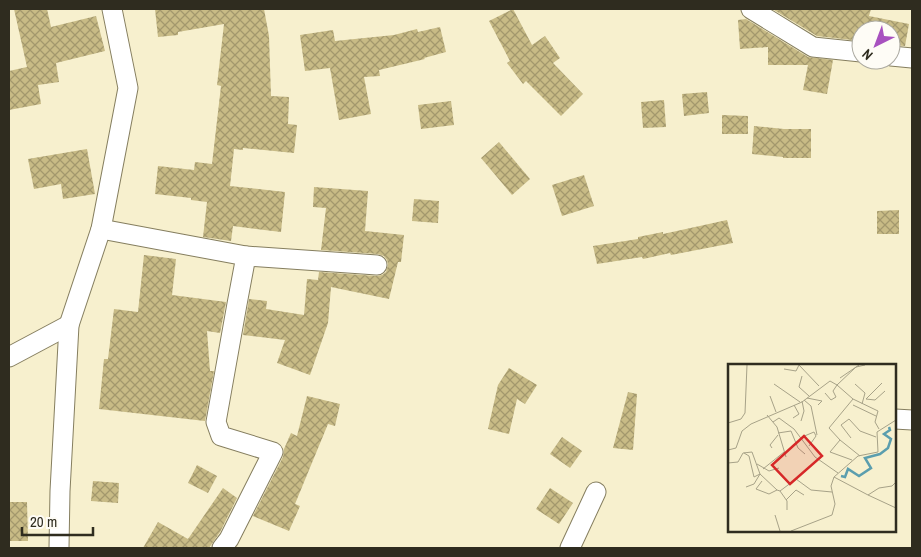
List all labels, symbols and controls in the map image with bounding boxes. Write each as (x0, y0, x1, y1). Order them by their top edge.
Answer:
north arrow (851, 20, 901, 70)
text: N (858, 45, 876, 64)
inset map (728, 364, 896, 532)
scale bar (22, 504, 94, 536)
text: 20 m (30, 511, 57, 532)

